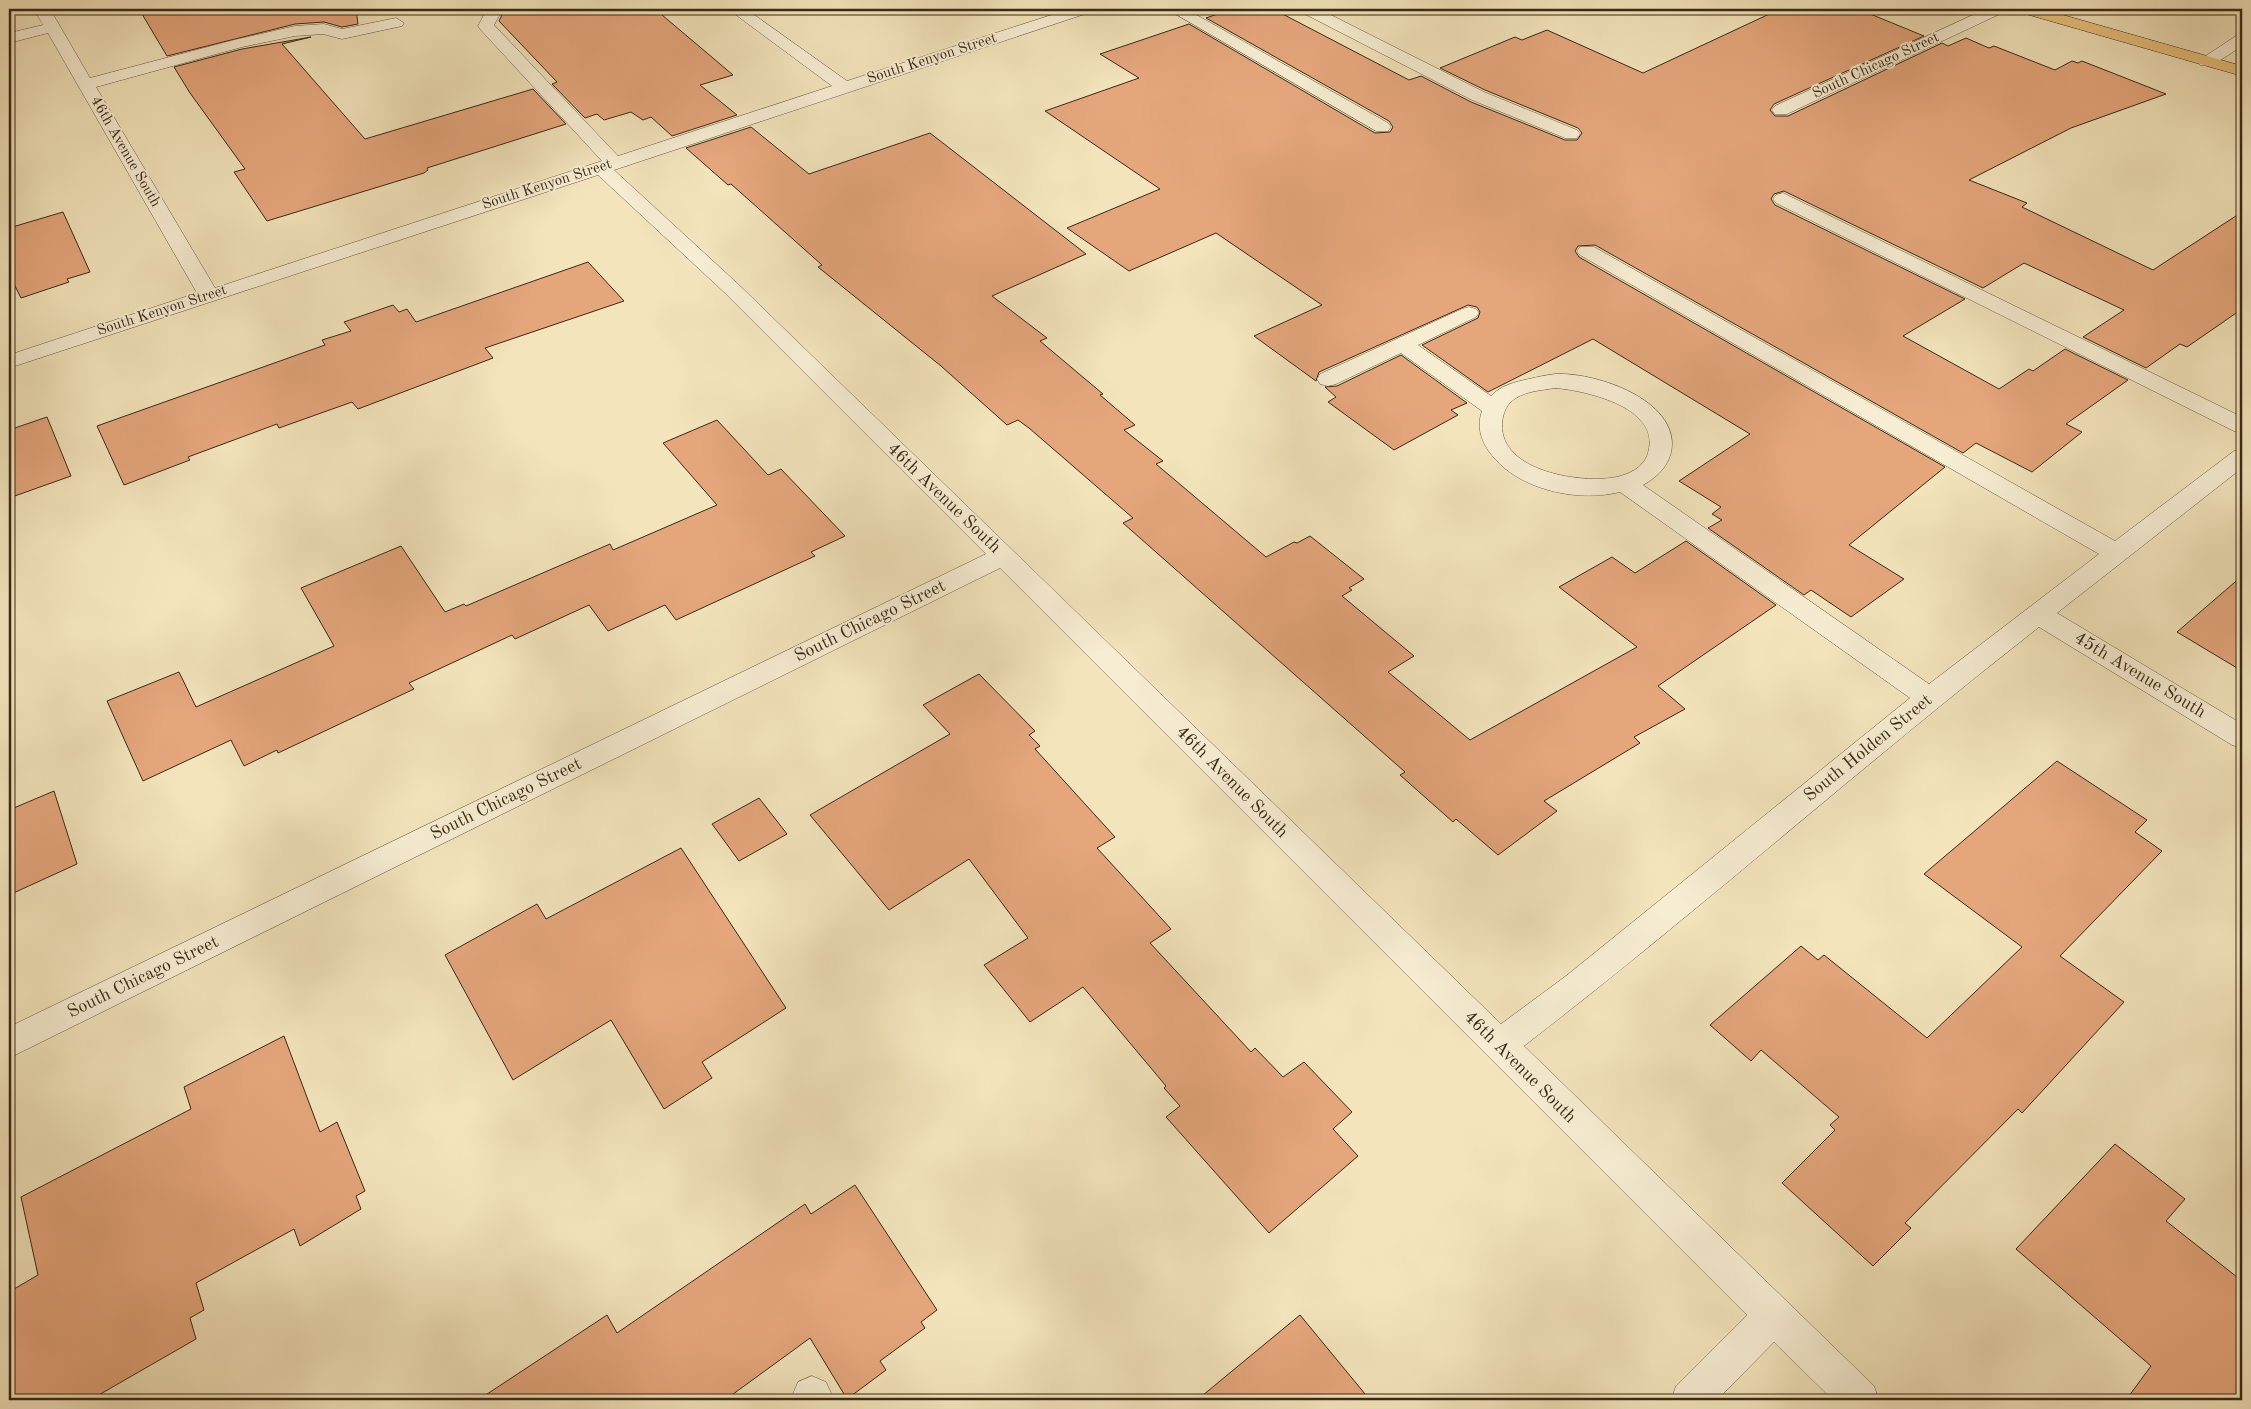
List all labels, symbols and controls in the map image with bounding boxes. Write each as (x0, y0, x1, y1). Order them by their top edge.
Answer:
street label: South Chicago Street (1810, 30, 1942, 102)
street label: South Kenyon Street (865, 31, 999, 87)
street label: 46th Avenue South (87, 94, 163, 210)
street label: South Kenyon Street (480, 157, 614, 213)
street label: South Kenyon Street (95, 283, 229, 339)
street label: 46th Avenue South (884, 439, 1004, 557)
street label: South Chicago Street (792, 577, 948, 665)
street label: 45th Avenue South (2071, 629, 2209, 721)
street label: South Holden Street (1801, 691, 1935, 805)
street label: 46th Avenue South (1173, 723, 1292, 842)
street label: South Chicago Street (428, 755, 584, 843)
street label: South Chicago Street (65, 933, 221, 1021)
street label: 46th Avenue South (1461, 1008, 1580, 1127)

